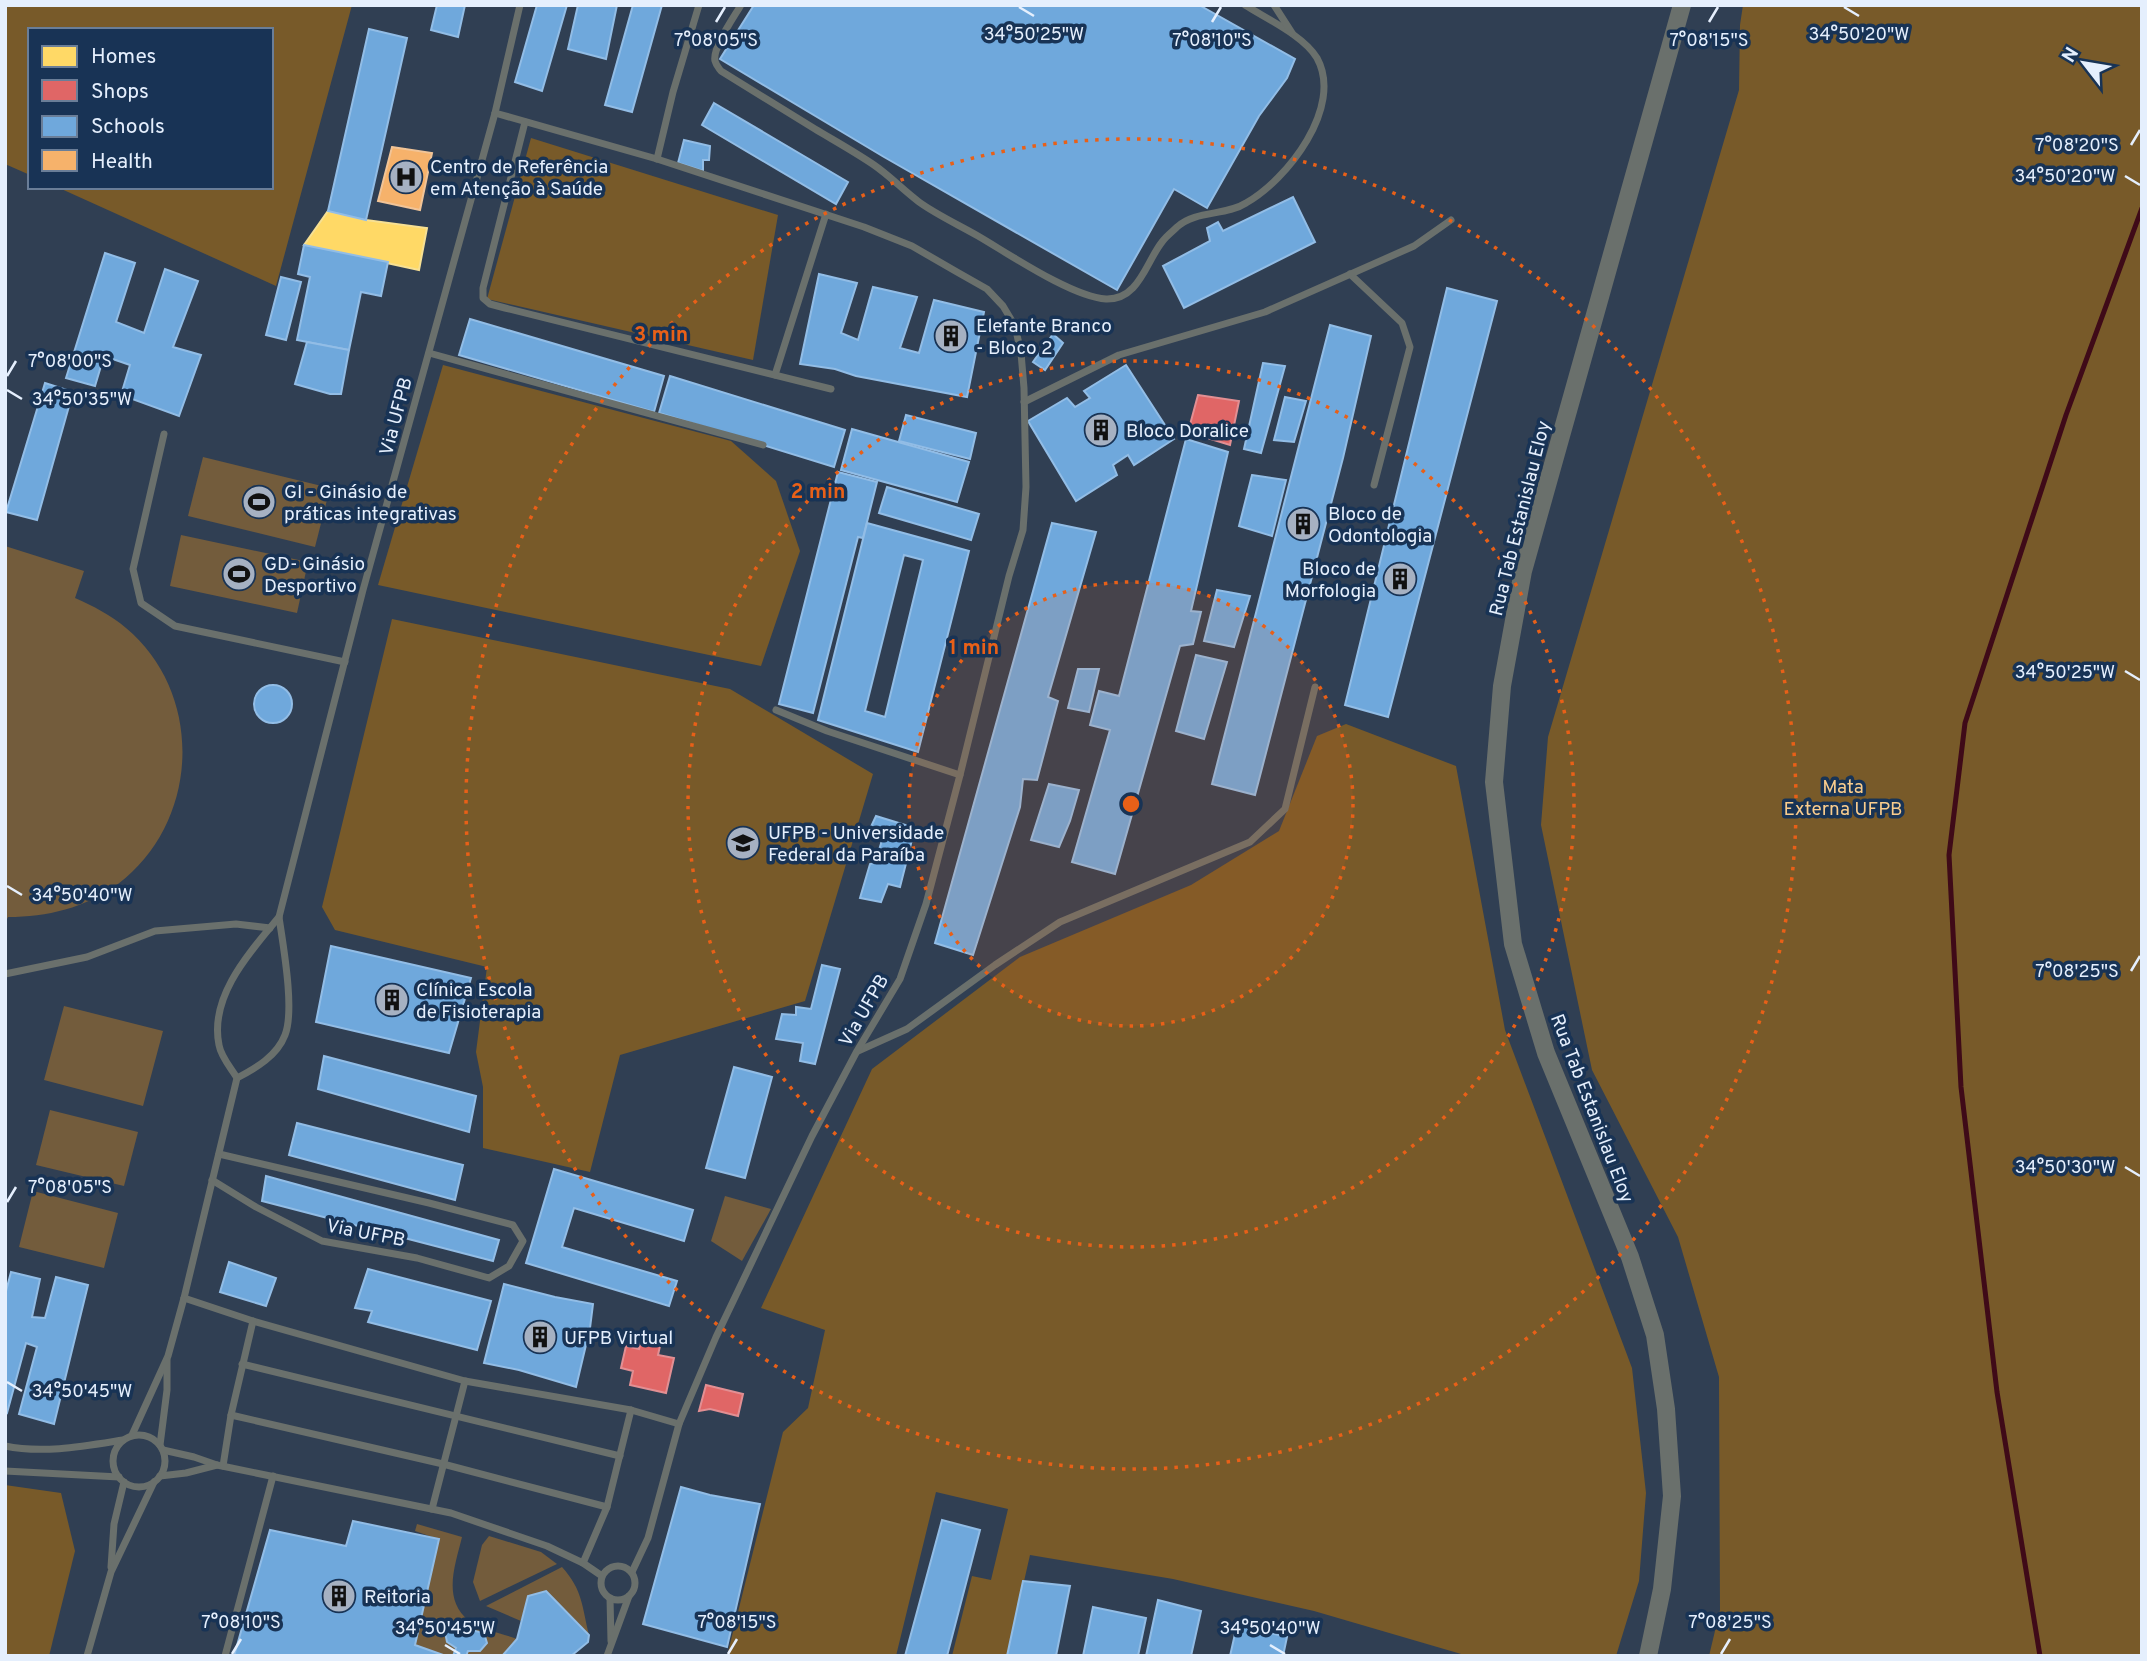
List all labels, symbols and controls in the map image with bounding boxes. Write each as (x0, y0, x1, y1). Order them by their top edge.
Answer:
text: 34°50'25"W (984, 24, 1084, 47)
text: 34°50'20"W (1809, 24, 1909, 47)
legend (28, 28, 273, 189)
north arrow (2049, 28, 2119, 98)
text: 7°08'05"S (674, 30, 758, 53)
text: 7°08'10"S (1172, 30, 1252, 53)
text: 7°08'15"S (1669, 30, 1749, 53)
text: N (2057, 43, 2085, 67)
text: Homes (91, 44, 156, 71)
text: Shops (91, 79, 149, 106)
text: Schools (91, 114, 165, 141)
text: 7°08'20"S (2035, 135, 2119, 158)
text: Health (91, 149, 153, 176)
place label: Centro de Referência em Atenção à Saúde (430, 156, 608, 202)
hospital icon: Centro de Referência em Atenção à Saúde (387, 158, 425, 196)
text: 34°50'20"W (2015, 166, 2115, 189)
place label: Elefante Branco - Bloco 2 (976, 315, 1112, 361)
building icon: Elefante Branco - Bloco 2 (932, 317, 970, 355)
text: 3 min (634, 322, 688, 349)
text: 7°08'00"S (28, 351, 112, 374)
street label: Via UFPB (375, 375, 419, 458)
text: 34°50'35"W (32, 389, 132, 412)
building icon: Bloco Doralice (1082, 411, 1120, 449)
street label: Rua Tab Estanislau Eloy (1485, 418, 1557, 619)
place label: Bloco Doralice (1126, 420, 1249, 444)
text: 2 min (791, 479, 845, 506)
place label: GI - Ginásio de práticas integrativas (284, 481, 457, 527)
sports icon: GI - Ginásio de práticas integrativas (240, 483, 278, 521)
place label: Bloco de Odontologia (1328, 503, 1432, 549)
building icon: Bloco de Odontologia (1284, 505, 1322, 543)
place label: GD- Ginásio Desportivo (264, 553, 365, 599)
sports icon: GD- Ginásio Desportivo (220, 555, 258, 593)
place label: Bloco de Morfologia (1285, 558, 1376, 604)
building icon: Bloco de Morfologia (1381, 560, 1419, 598)
text: 1 min (949, 635, 999, 662)
text: 34°50'25"W (2015, 662, 2115, 685)
park label: Mata Externa UFPB (1783, 776, 1903, 822)
centre of rings (1119, 792, 1143, 816)
place label: UFPB - Universidade Federal da Paraíba (768, 822, 944, 868)
school or university icon: UFPB - Universidade Federal da Paraíba (724, 824, 762, 862)
text: 34°50'40"W (31, 885, 133, 908)
text: 7°08'25"S (2035, 961, 2119, 984)
street label: Via UFPB (834, 970, 895, 1052)
place label: Clínica Escola de Fisioterapia (416, 979, 541, 1025)
building icon: Clínica Escola de Fisioterapia (373, 981, 411, 1019)
street label: Rua Tab Estanislau Eloy (1544, 1011, 1638, 1207)
text: 34°50'30"W (2015, 1157, 2115, 1180)
text: 7°08'05"S (28, 1177, 112, 1200)
street label: Via UFPB (324, 1215, 407, 1253)
building icon: UFPB Virtual (521, 1318, 559, 1356)
place label: UFPB Virtual (564, 1327, 673, 1351)
text: 34°50'45"W (32, 1381, 132, 1404)
building icon: Reitoria (320, 1577, 358, 1615)
place label: Reitoria (364, 1586, 431, 1610)
text: 7°08'10"S (201, 1612, 281, 1635)
text: 7°08'15"S (697, 1612, 777, 1635)
text: 7°08'25"S (1688, 1612, 1772, 1635)
text: 34°50'45"W (395, 1618, 495, 1641)
text: 34°50'40"W (1219, 1618, 1321, 1641)

